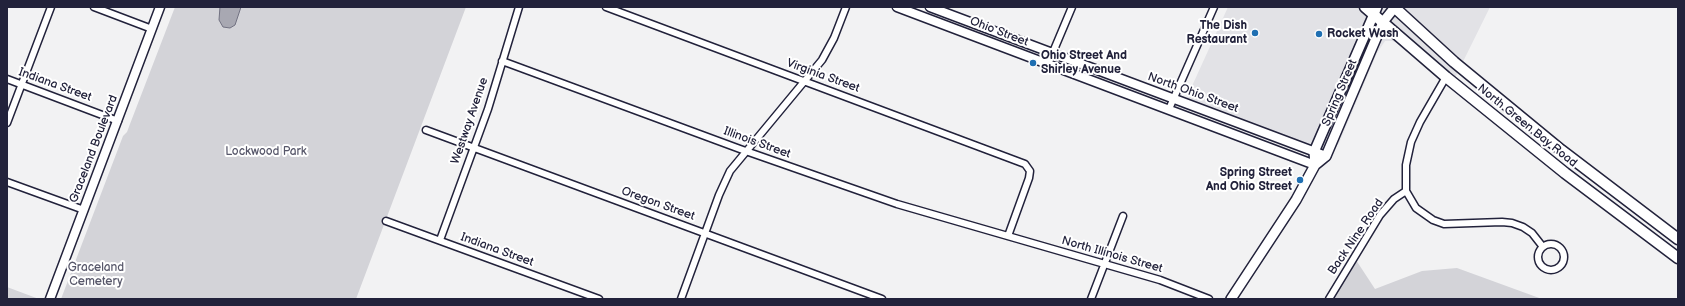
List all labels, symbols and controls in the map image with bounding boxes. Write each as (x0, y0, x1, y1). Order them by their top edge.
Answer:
street label: Ohio Street (968, 14, 1030, 50)
place label: The Dish Restaurant (1186, 19, 1247, 47)
place label: Rocket Wash (1327, 27, 1399, 41)
marker: The Dish Restaurant (1250, 28, 1260, 38)
marker: Rocket Wash (1314, 29, 1324, 39)
place label: Ohio Street And Shirley Avenue (1041, 49, 1127, 77)
street label: Virginia Street (785, 56, 861, 96)
street label: Spring Street (1319, 57, 1361, 129)
marker: Ohio Street And Shirley Avenue (1028, 58, 1038, 68)
street label: Indiana Street (16, 65, 94, 105)
street label: North Ohio Street (1146, 70, 1240, 116)
street label: Westway Avenue (448, 76, 492, 166)
street label: North Green Bay Road (1474, 81, 1580, 171)
street label: Graceland Boulevard (67, 93, 121, 205)
street label: Illinois Street (721, 124, 793, 162)
park label: Lockwood Park (225, 145, 307, 159)
place label: Spring Street And Ohio Street (1206, 166, 1292, 194)
marker: Spring Street And Ohio Street (1295, 175, 1305, 185)
street label: Oregon Street (619, 184, 697, 224)
street label: Back Nine Road (1325, 196, 1387, 278)
street label: Indiana Street (458, 230, 536, 270)
street label: North Illinois Street (1060, 234, 1164, 276)
park label: Graceland Cemetery (68, 261, 124, 289)

